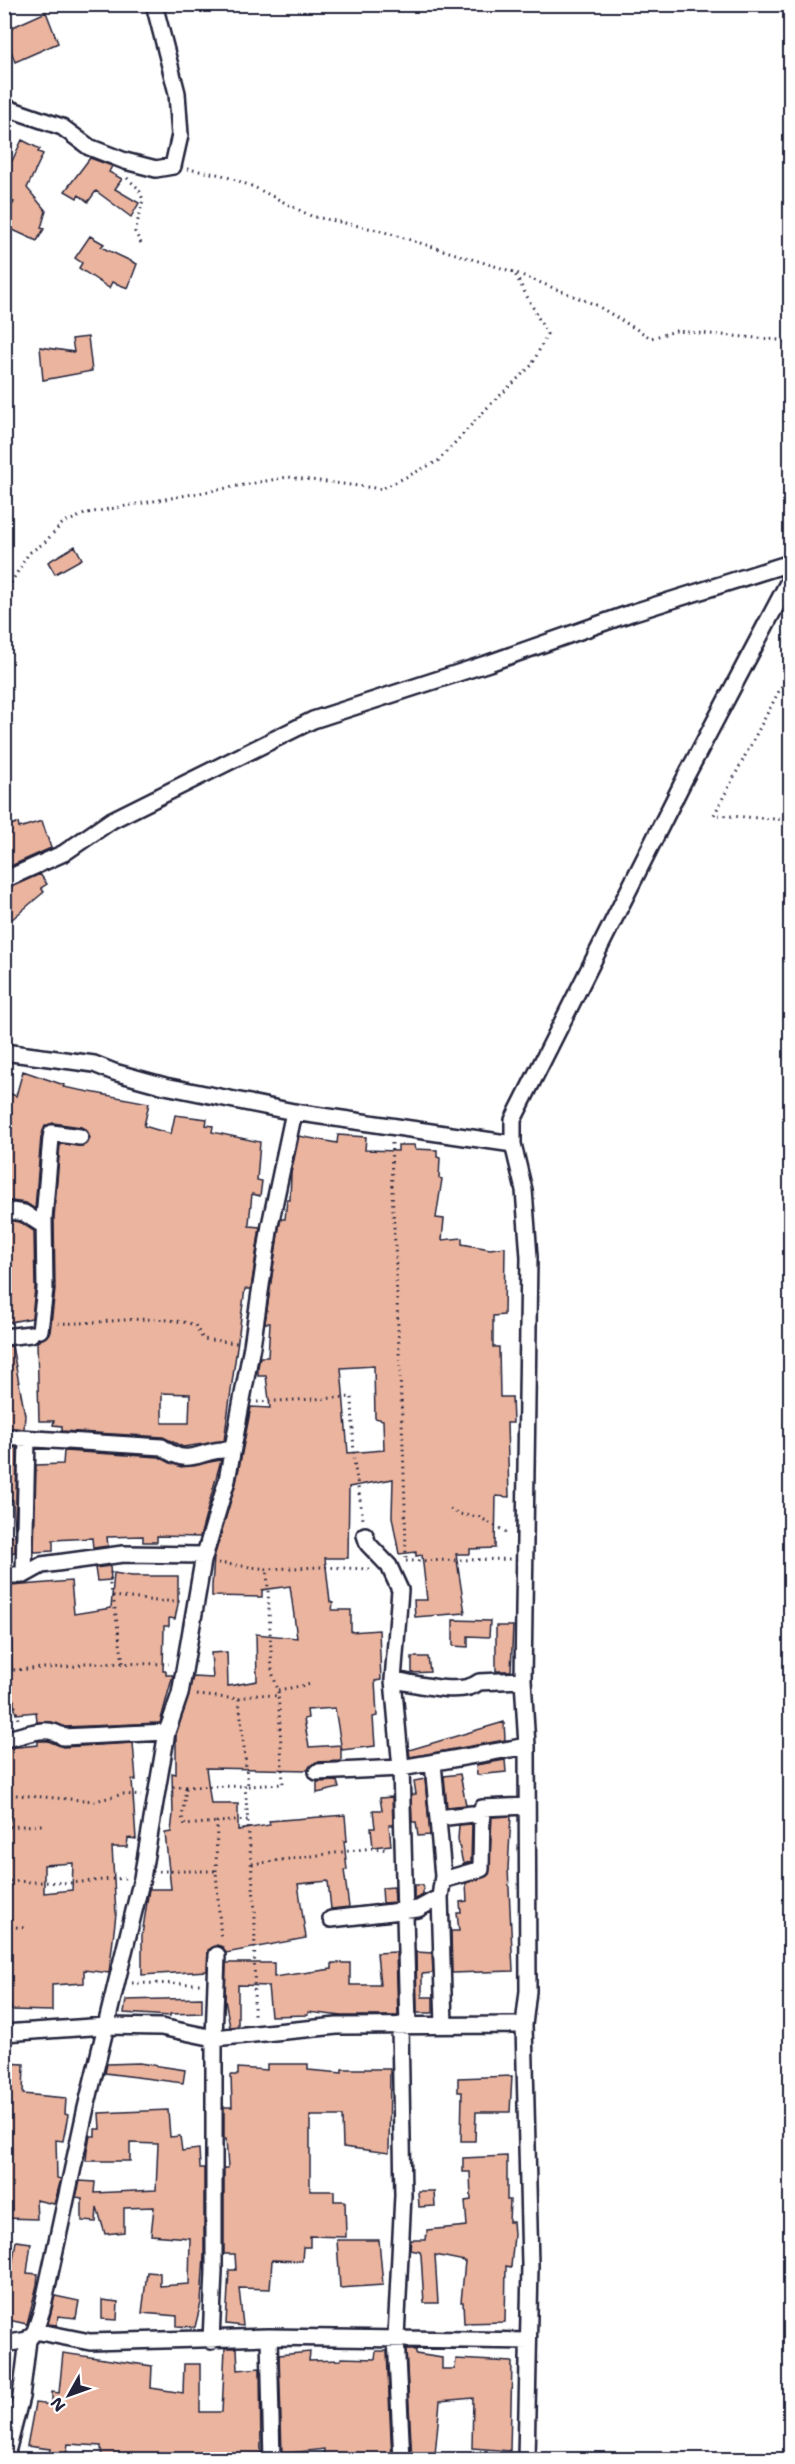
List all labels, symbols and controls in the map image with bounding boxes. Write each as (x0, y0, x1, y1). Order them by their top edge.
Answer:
north arrow (39, 2365, 99, 2425)
text: N (46, 2393, 70, 2416)

